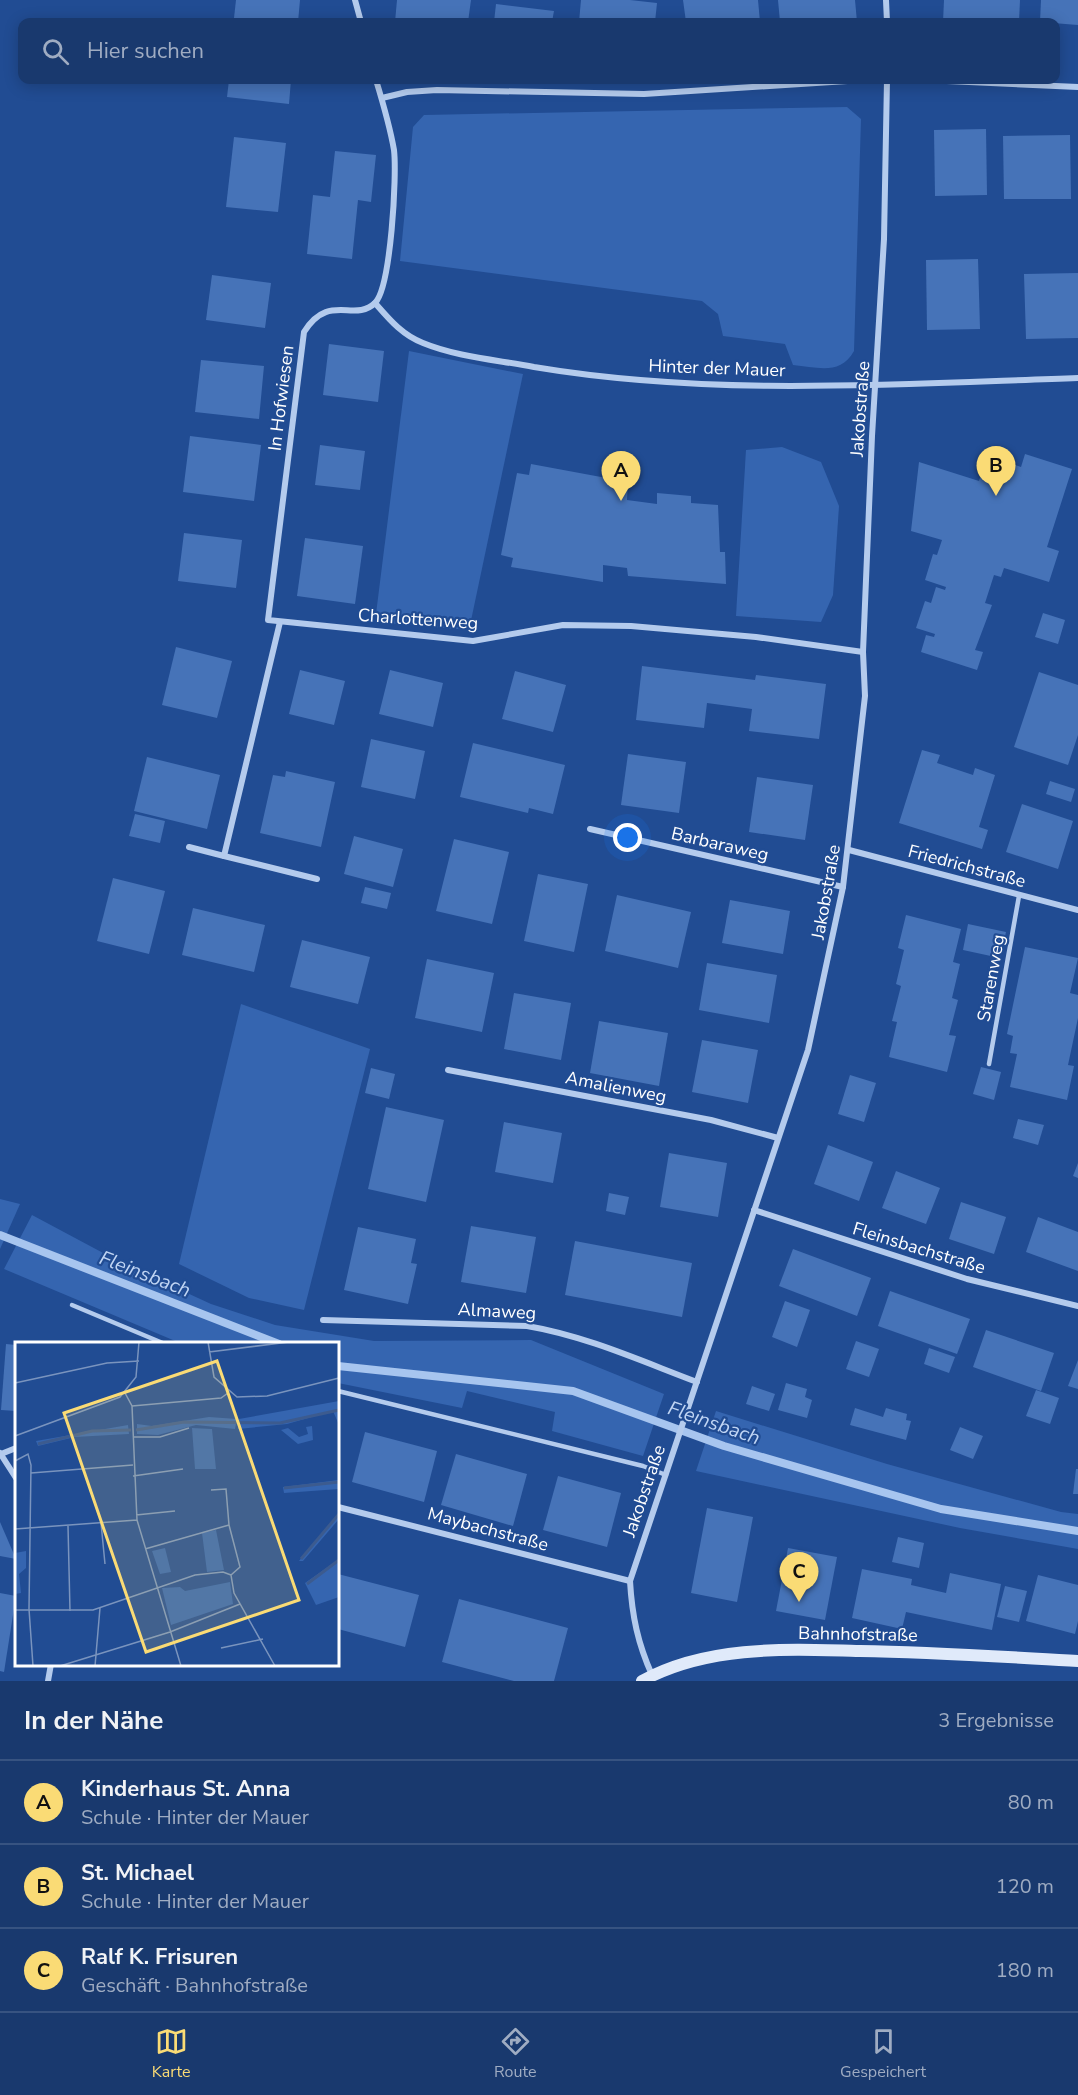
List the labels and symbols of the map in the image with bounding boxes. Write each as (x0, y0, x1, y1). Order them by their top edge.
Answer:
street label: In Hofwiesen (263, 344, 299, 452)
street label: Hinter der Mauer (648, 354, 786, 382)
street label: Jakobstraße (845, 360, 875, 459)
pin: B (976, 446, 1016, 496)
pin: A (602, 452, 640, 501)
street label: Charlottenweg (357, 603, 479, 635)
street label: Barbaraweg (669, 821, 771, 867)
your location (613, 823, 642, 852)
street label: Friedrichstraße (905, 839, 1029, 893)
street label: Jakobstraße (806, 843, 846, 942)
street label: Starenweg (972, 933, 1010, 1023)
street label: Amalienweg (563, 1065, 669, 1109)
street label: Fleinsbachstraße (850, 1216, 988, 1280)
water label: Fleinsbach (95, 1244, 195, 1304)
street label: Almaweg (457, 1297, 537, 1325)
inset map (15, 1342, 339, 1666)
water label: Fleinsbach (664, 1395, 764, 1451)
street label: Jakobstraße (617, 1442, 671, 1541)
street label: Maybachstraße (425, 1501, 551, 1557)
pin: C (780, 1552, 818, 1602)
street label: Bahnhofstraße (798, 1621, 918, 1647)

